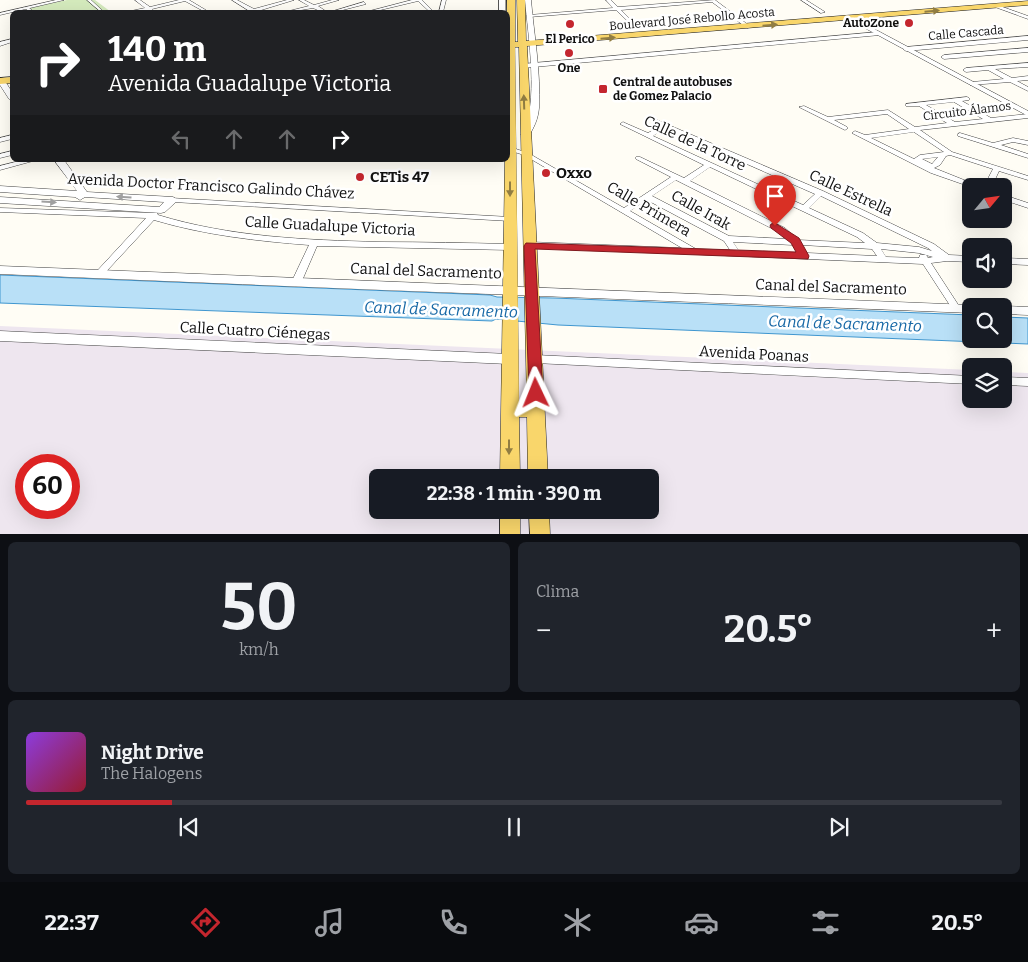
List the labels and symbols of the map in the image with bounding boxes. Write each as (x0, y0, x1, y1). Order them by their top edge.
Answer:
street label: Boulevard José Rebollo Acosta (609, 5, 776, 33)
one-way arrow (925, 7, 941, 15)
place label: AutoZone (843, 16, 899, 30)
marker: AutoZone (903, 17, 915, 29)
marker: El Perico (564, 18, 576, 30)
one-way arrow (763, 21, 779, 29)
street label: Calle Cascada (928, 23, 1005, 43)
place label: El Perico (545, 32, 595, 46)
one-way arrow (601, 34, 617, 42)
marker: One (563, 47, 575, 59)
place label: One (558, 61, 581, 75)
place label: Central de autobuses de Gomez Palacio (613, 75, 732, 103)
marker: Central de autobuses de Gomez Palacio (597, 83, 609, 95)
one-way arrow (519, 94, 527, 110)
street label: Circuito Álamos (922, 98, 1012, 123)
street label: Calle de la Torre (641, 112, 749, 174)
place label: Oxxo (556, 164, 592, 182)
street label: Calle Estrella (806, 166, 896, 220)
marker: Oxxo (540, 167, 552, 179)
place label: CETis 47 (370, 168, 429, 186)
street label: Avenida Doctor Francisco Galindo Chávez (67, 169, 355, 203)
marker: CETis 47 (354, 171, 366, 183)
pin (754, 175, 796, 226)
street label: Calle Primera (604, 178, 694, 240)
north arrow (962, 178, 1012, 228)
one-way arrow (506, 181, 514, 197)
street label: Calle Irak (668, 186, 734, 234)
one-way arrow (116, 192, 132, 200)
one-way arrow (41, 199, 57, 207)
street label: Calle Guadalupe Victoria (244, 213, 416, 239)
street label: Canal del Sacramento (350, 259, 502, 283)
street label: Canal del Sacramento (755, 275, 907, 299)
water label: Canal de Sacramento (364, 297, 518, 322)
water label: Canal de Sacramento (768, 311, 922, 336)
street label: Calle Cuatro Ciénegas (179, 318, 331, 344)
street label: Avenida Poanas (699, 342, 809, 366)
position arrow (509, 366, 561, 418)
one-way arrow (505, 440, 513, 456)
speed limit sign: 60 (15, 454, 80, 519)

